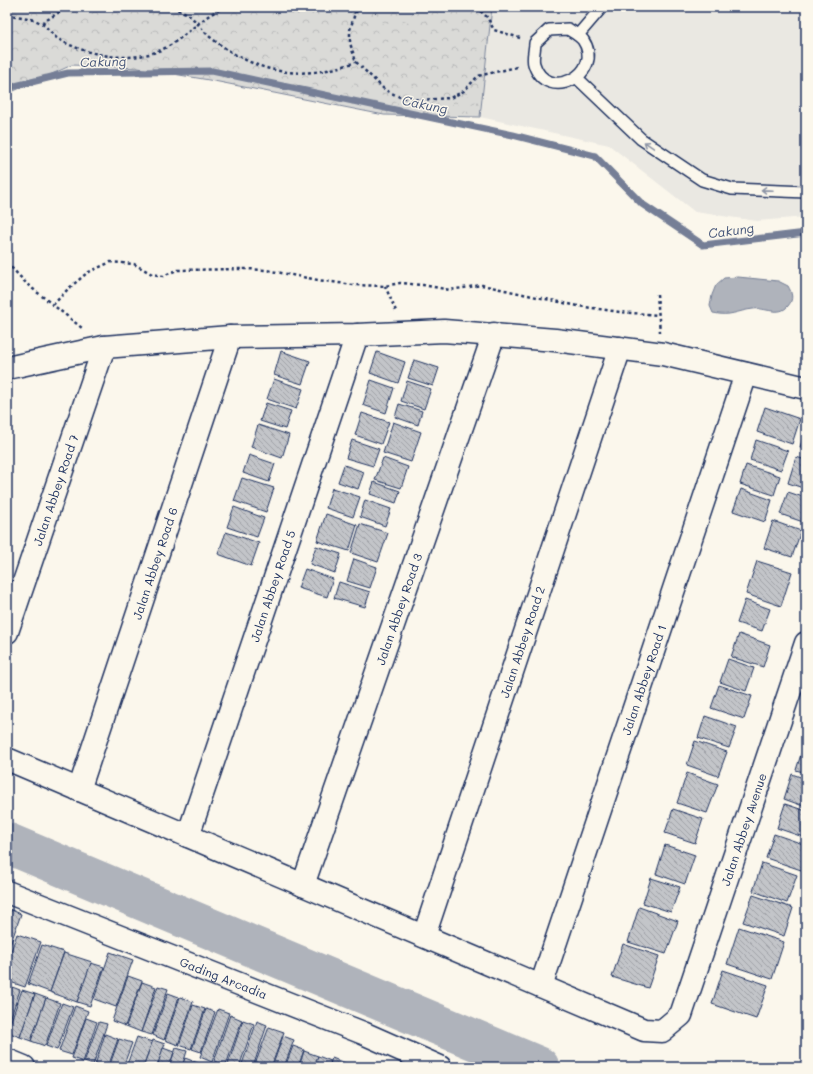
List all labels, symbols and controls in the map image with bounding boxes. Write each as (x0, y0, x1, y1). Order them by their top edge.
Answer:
water label: Cakung (80, 52, 127, 70)
water label: Cakung (401, 91, 450, 117)
one-way arrow (644, 141, 655, 149)
one-way arrow (761, 187, 774, 194)
water label: Cakung (707, 219, 755, 241)
street label: Jalan Abbey Road 7 (29, 432, 82, 548)
street label: Jalan Abbey Road 6 (128, 505, 181, 621)
street label: Jalan Abbey Road 5 (246, 528, 299, 644)
street label: Jalan Abbey Road 3 (372, 551, 425, 667)
street label: Jalan Abbey Road 2 (496, 584, 548, 700)
street label: Jalan Abbey Road 1 (618, 622, 670, 737)
street label: Jalan Abbey Avenue (717, 771, 770, 888)
street label: Gading Arcadia (178, 953, 270, 1002)

